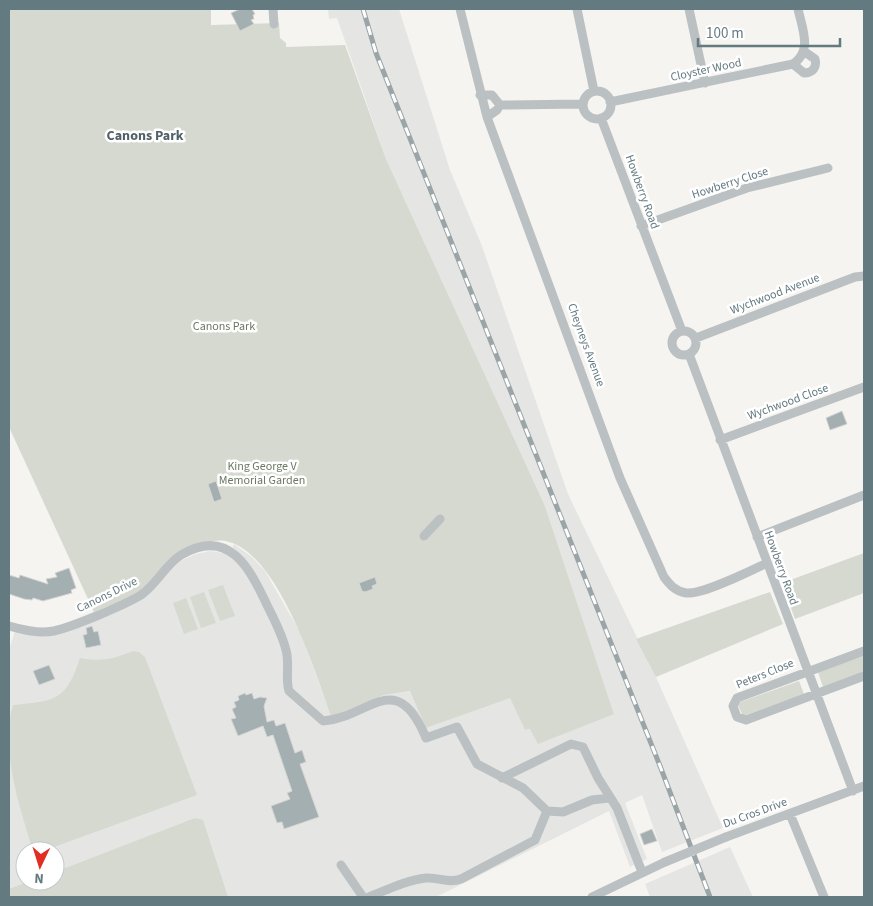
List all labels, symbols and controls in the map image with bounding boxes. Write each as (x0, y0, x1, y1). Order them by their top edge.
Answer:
scale bar (698, 15, 840, 47)
text: 100 m (706, 23, 744, 44)
street label: Cloyster Wood (669, 54, 743, 86)
district label: Canons Park (107, 126, 184, 146)
street label: Howberry Road (621, 152, 663, 232)
street label: Howberry Close (690, 163, 770, 203)
street label: Wychwood Avenue (728, 269, 822, 319)
street label: Cheyneys Avenue (563, 301, 609, 389)
park label: Canons Park (193, 318, 255, 335)
street label: Wychwood Close (745, 379, 831, 425)
park label: King George V Memorial Garden (219, 458, 305, 489)
street label: Howberry Road (760, 528, 802, 608)
street label: Canons Drive (74, 573, 140, 617)
street label: Peters Close (733, 655, 797, 693)
street label: Du Cros Drive (721, 794, 789, 832)
north arrow (15, 841, 65, 891)
text: N (34, 868, 45, 888)

